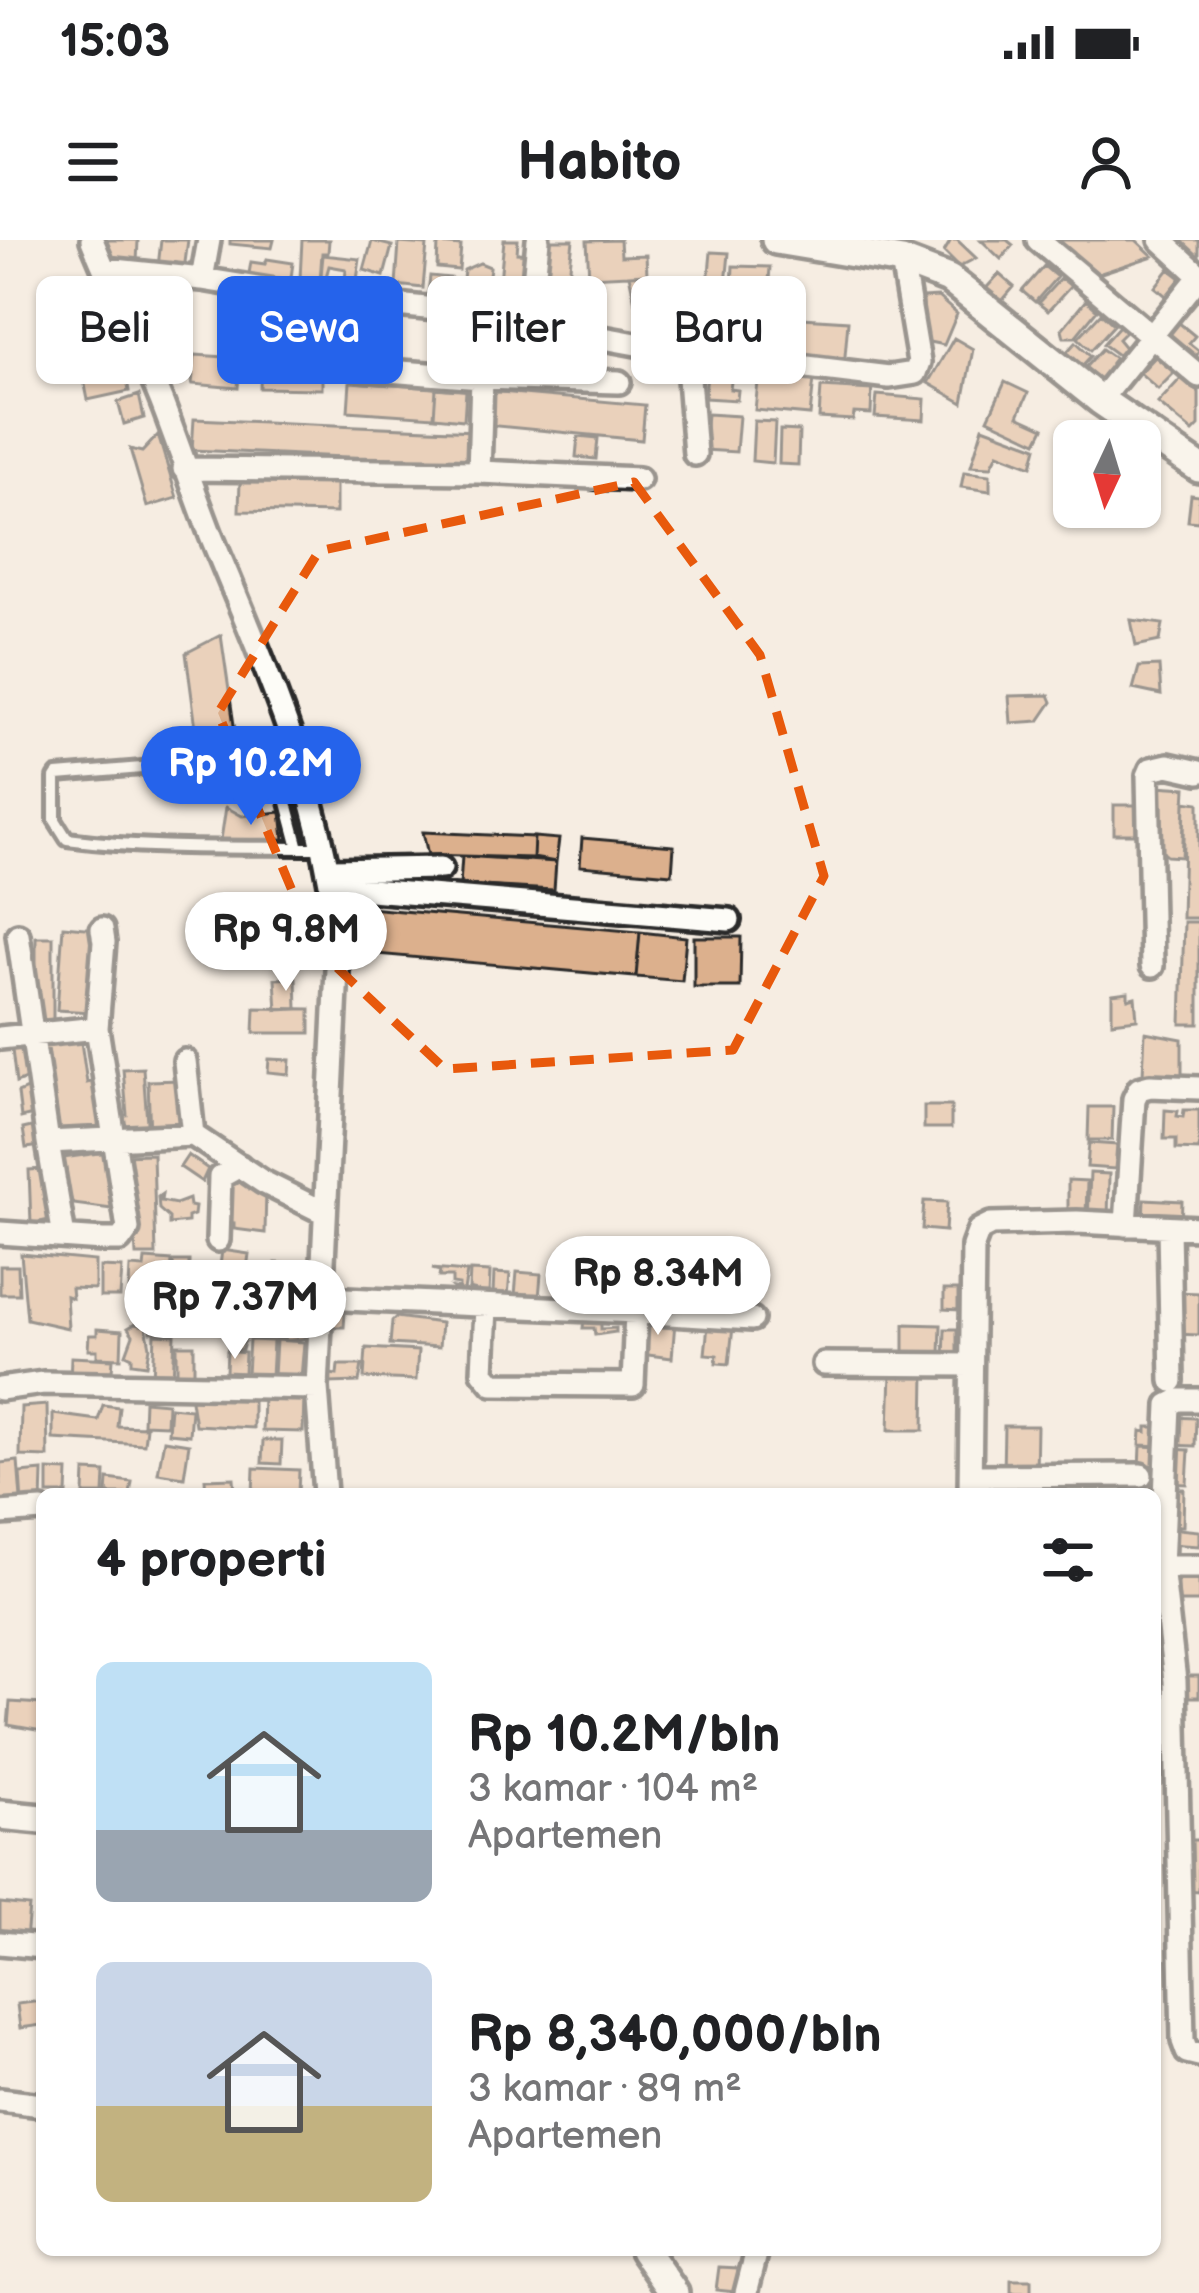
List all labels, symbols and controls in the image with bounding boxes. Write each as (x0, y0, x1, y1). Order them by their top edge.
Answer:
text: 15:03 (60, 15, 170, 70)
icon: menu (60, 129, 126, 195)
icon: person (1073, 129, 1139, 195)
text: Habito (518, 130, 681, 195)
chip: Beli (36, 276, 193, 384)
chip: Sewa (217, 276, 403, 384)
chip: Filter (427, 276, 607, 384)
chip: Baru (631, 276, 806, 384)
north arrow (1053, 420, 1161, 528)
map controls (1053, 420, 1161, 528)
pin: Rp 10.2M (127, 726, 375, 828)
text: Rp 10.2M (168, 741, 334, 788)
pin: Rp 9.8M (175, 892, 397, 994)
text: Rp 9.8M (212, 907, 360, 954)
pin: Rp 8.34M (534, 1236, 782, 1338)
text: Rp 8.34M (572, 1251, 744, 1298)
pin: Rp 7.37M (111, 1260, 359, 1362)
text: Rp 7.37M (151, 1275, 319, 1322)
icon: filters (1035, 1527, 1101, 1593)
text: 4 properti (96, 1530, 327, 1591)
text: Rp 10.2M/bln (468, 1705, 781, 1766)
icon: home (192, 1710, 336, 1854)
text: 3 kamar · 104 m² (468, 1766, 758, 1813)
text: Apartemen (468, 1813, 662, 1860)
text: Rp 8,340,000/bln (468, 2005, 882, 2066)
icon: home (192, 2010, 336, 2154)
text: 3 kamar · 89 m² (468, 2066, 742, 2113)
text: Apartemen (468, 2113, 662, 2160)

